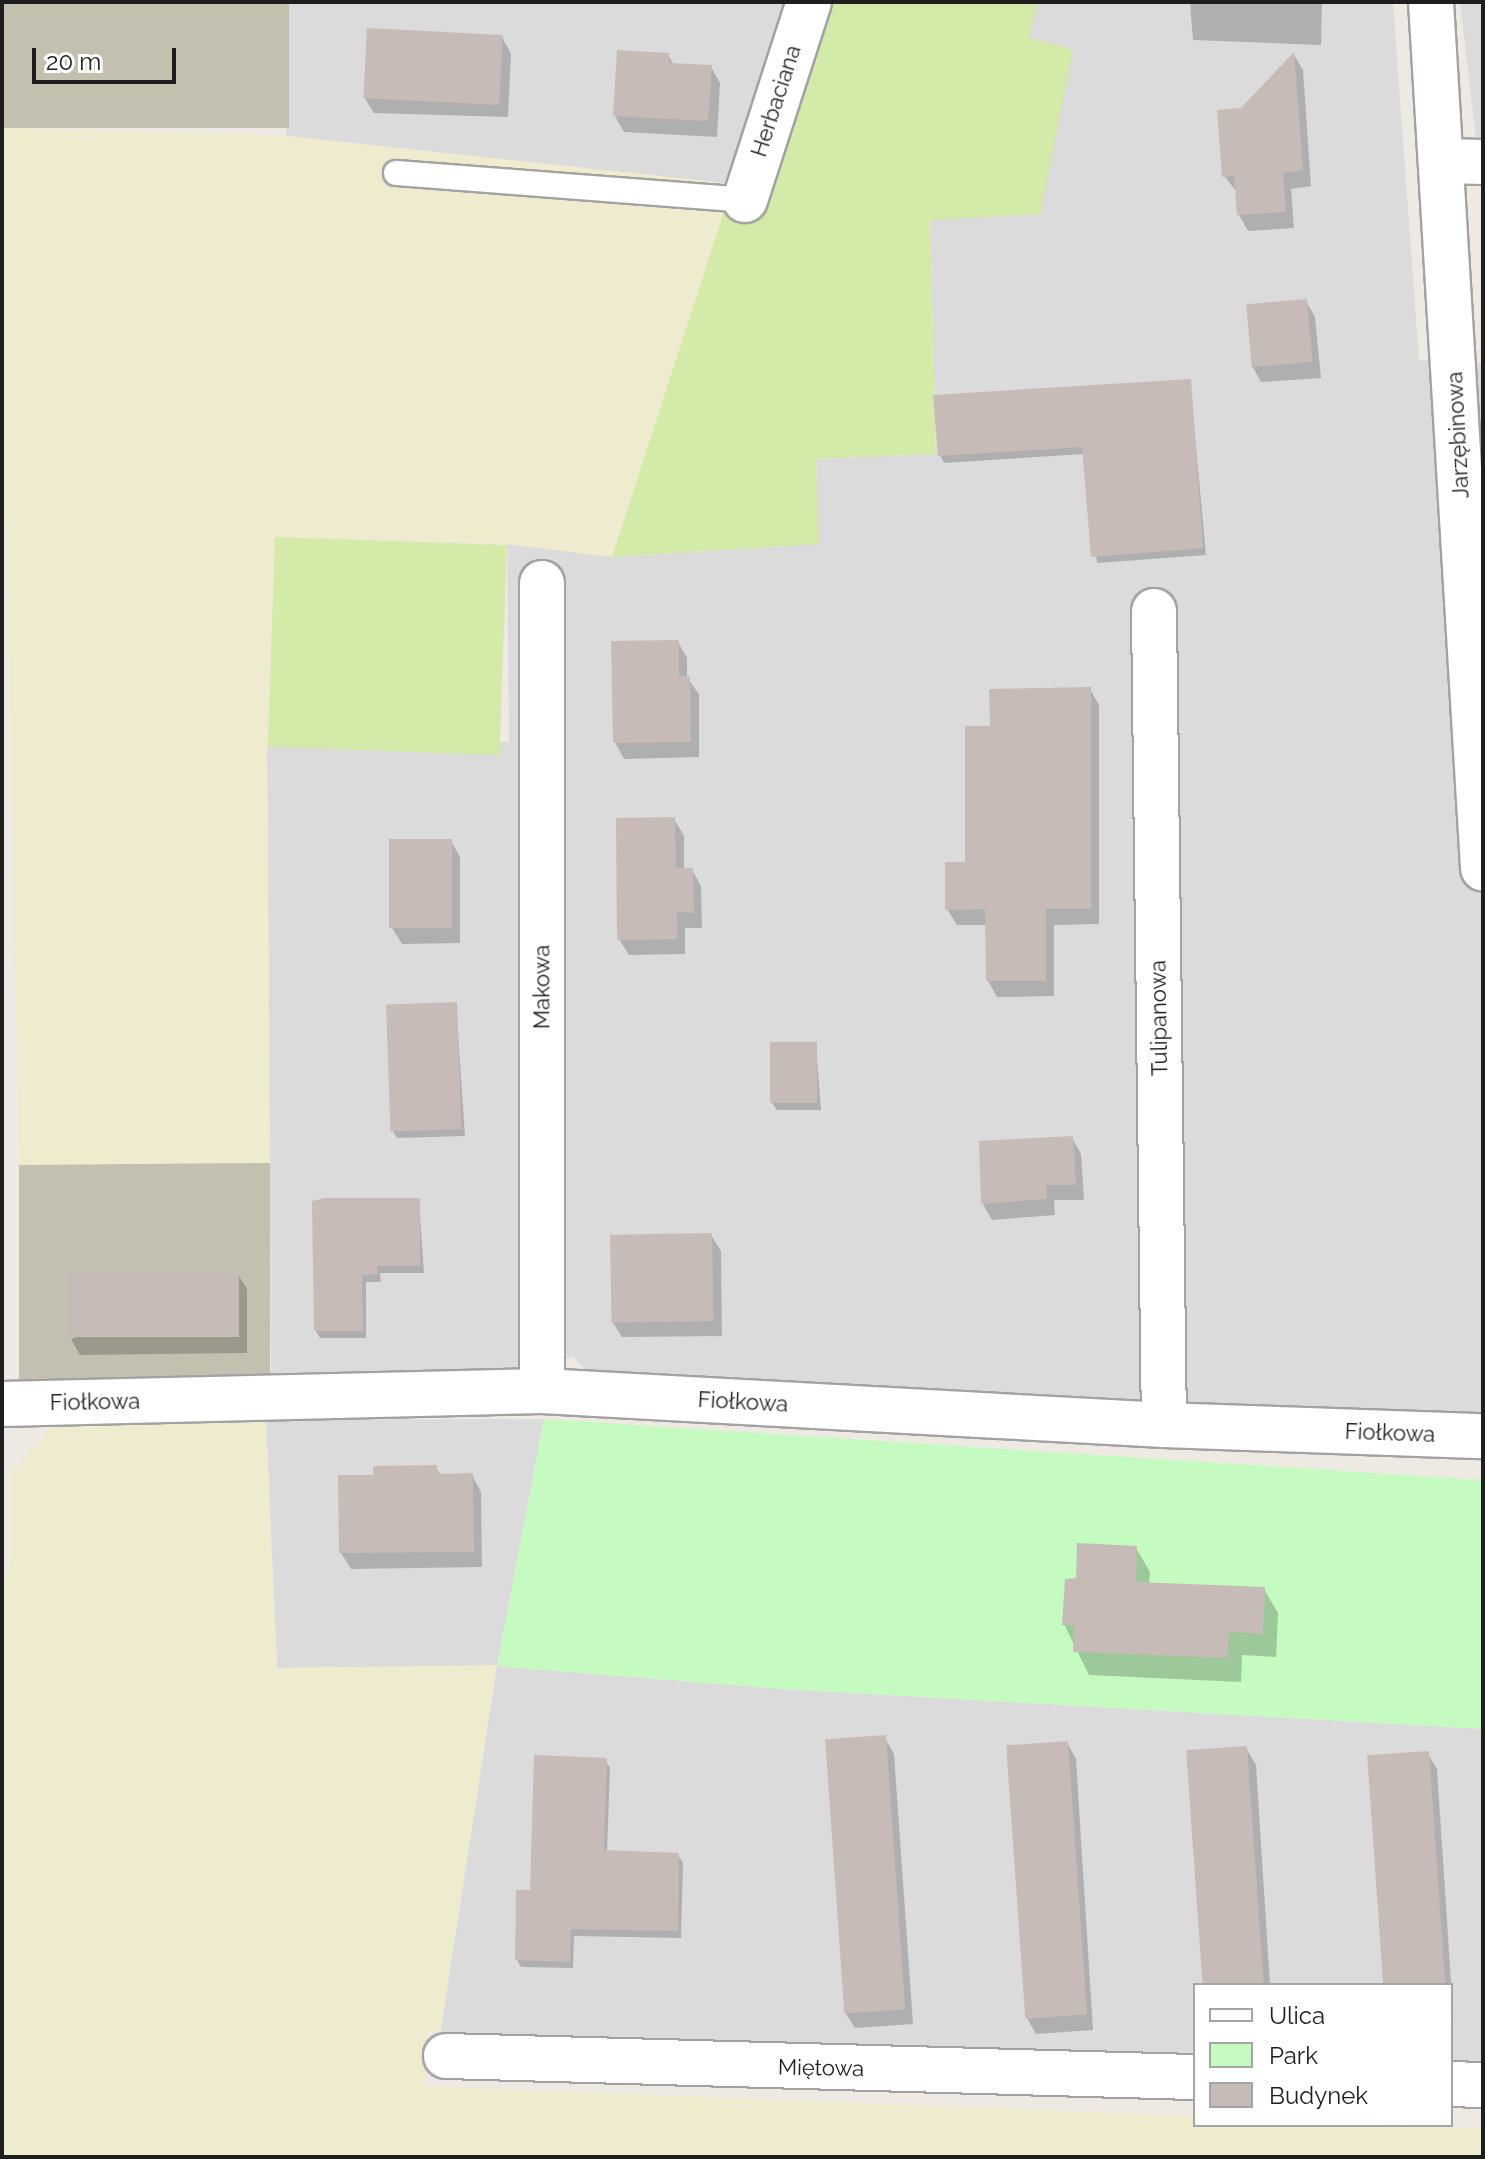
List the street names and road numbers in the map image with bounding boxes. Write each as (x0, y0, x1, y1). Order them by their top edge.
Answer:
street label: Herbaciana (746, 42, 806, 160)
street label: Jarzębinowa (1441, 371, 1475, 499)
street label: Makowa (529, 945, 555, 1029)
street label: Tulipanowa (1145, 960, 1173, 1076)
street label: Fiołkowa (697, 1386, 789, 1418)
street label: Fiołkowa (49, 1388, 141, 1416)
street label: Fiołkowa (1344, 1418, 1436, 1448)
street label: Miętowa (778, 2054, 864, 2082)

